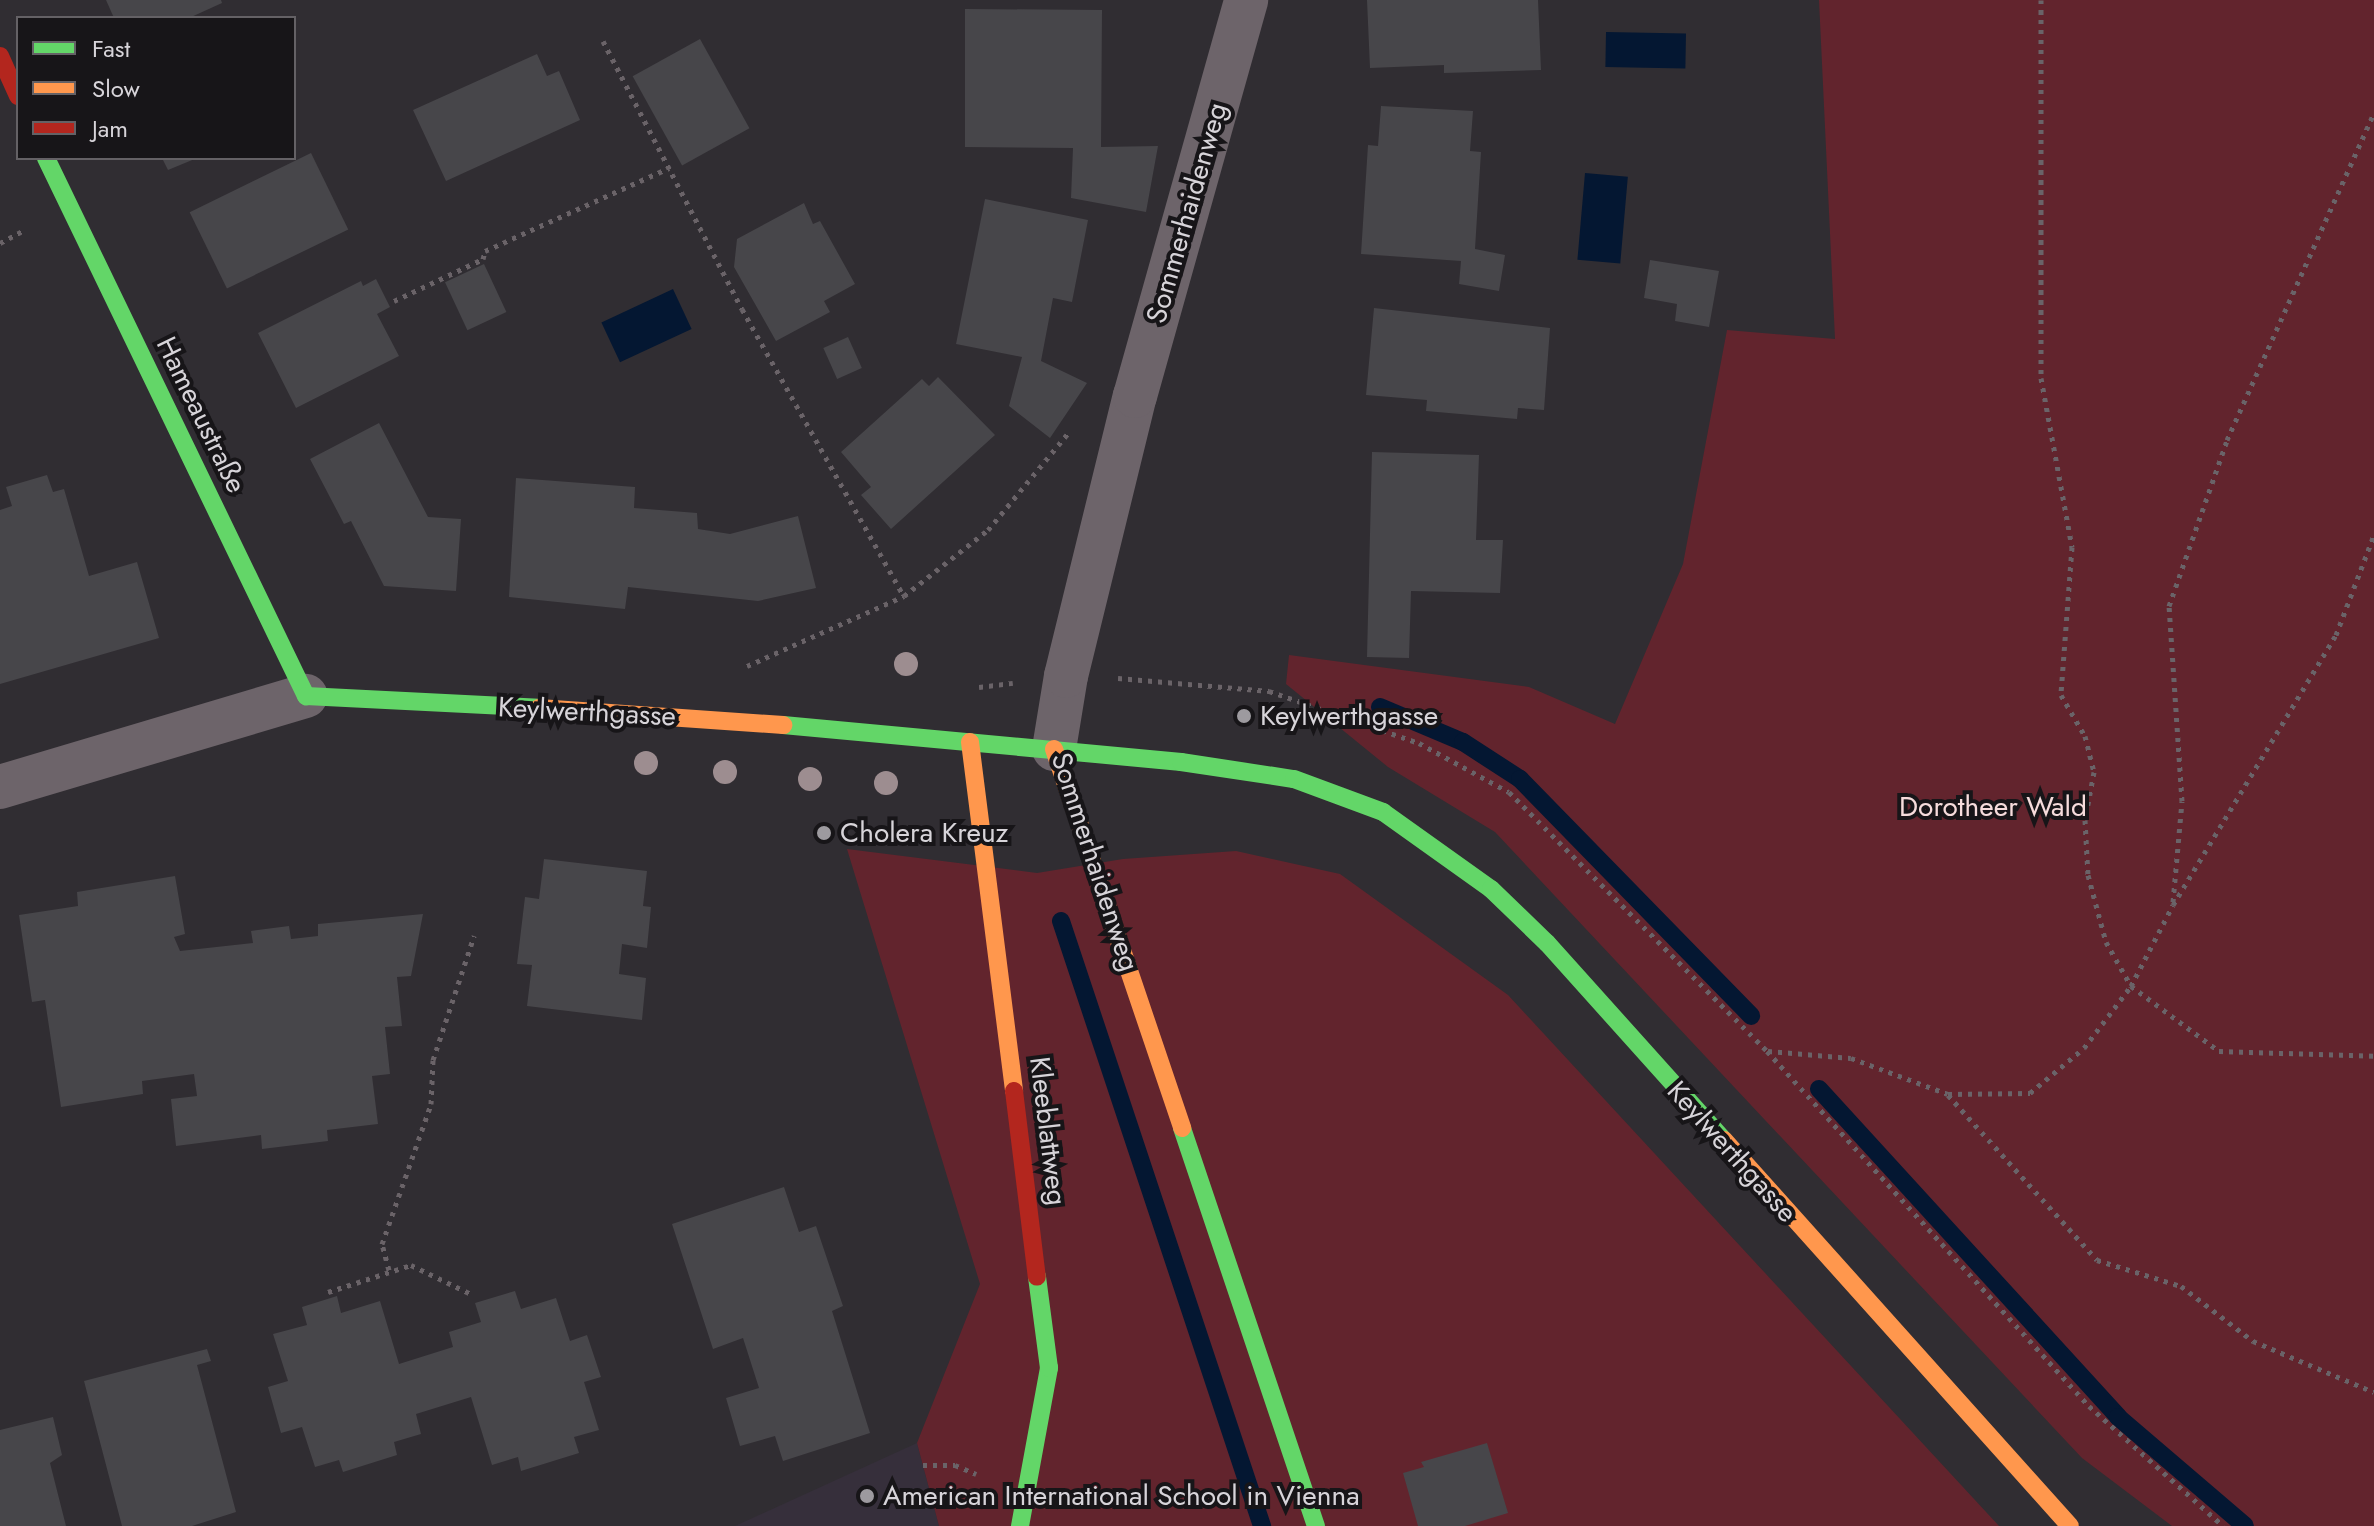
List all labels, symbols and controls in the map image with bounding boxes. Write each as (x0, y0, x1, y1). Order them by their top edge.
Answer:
legend (16, 16, 296, 160)
text: Fast (92, 31, 130, 66)
text: Slow (92, 71, 140, 106)
street label: Sommerhaidenweg (1139, 99, 1235, 327)
text: Jam (92, 111, 128, 146)
street label: Hameaustraße (149, 332, 253, 498)
street label: Keylwerthgasse (497, 691, 677, 733)
place label: Keylwerthgasse (1260, 699, 1438, 733)
marker: Keylwerthgasse (1235, 707, 1253, 725)
street label: Sommerhaidenweg (1044, 749, 1146, 975)
park label: Dorotheer Wald (1899, 790, 2087, 824)
place label: Cholera Kreuz (840, 816, 1009, 850)
marker: Cholera Kreuz (815, 824, 833, 842)
street label: Kleeblattweg (1022, 1055, 1074, 1207)
street label: Keylwerthgasse (1660, 1075, 1804, 1229)
place label: American International School in Vienna (883, 1479, 1360, 1513)
marker: American International School in Vienna (858, 1487, 876, 1505)

